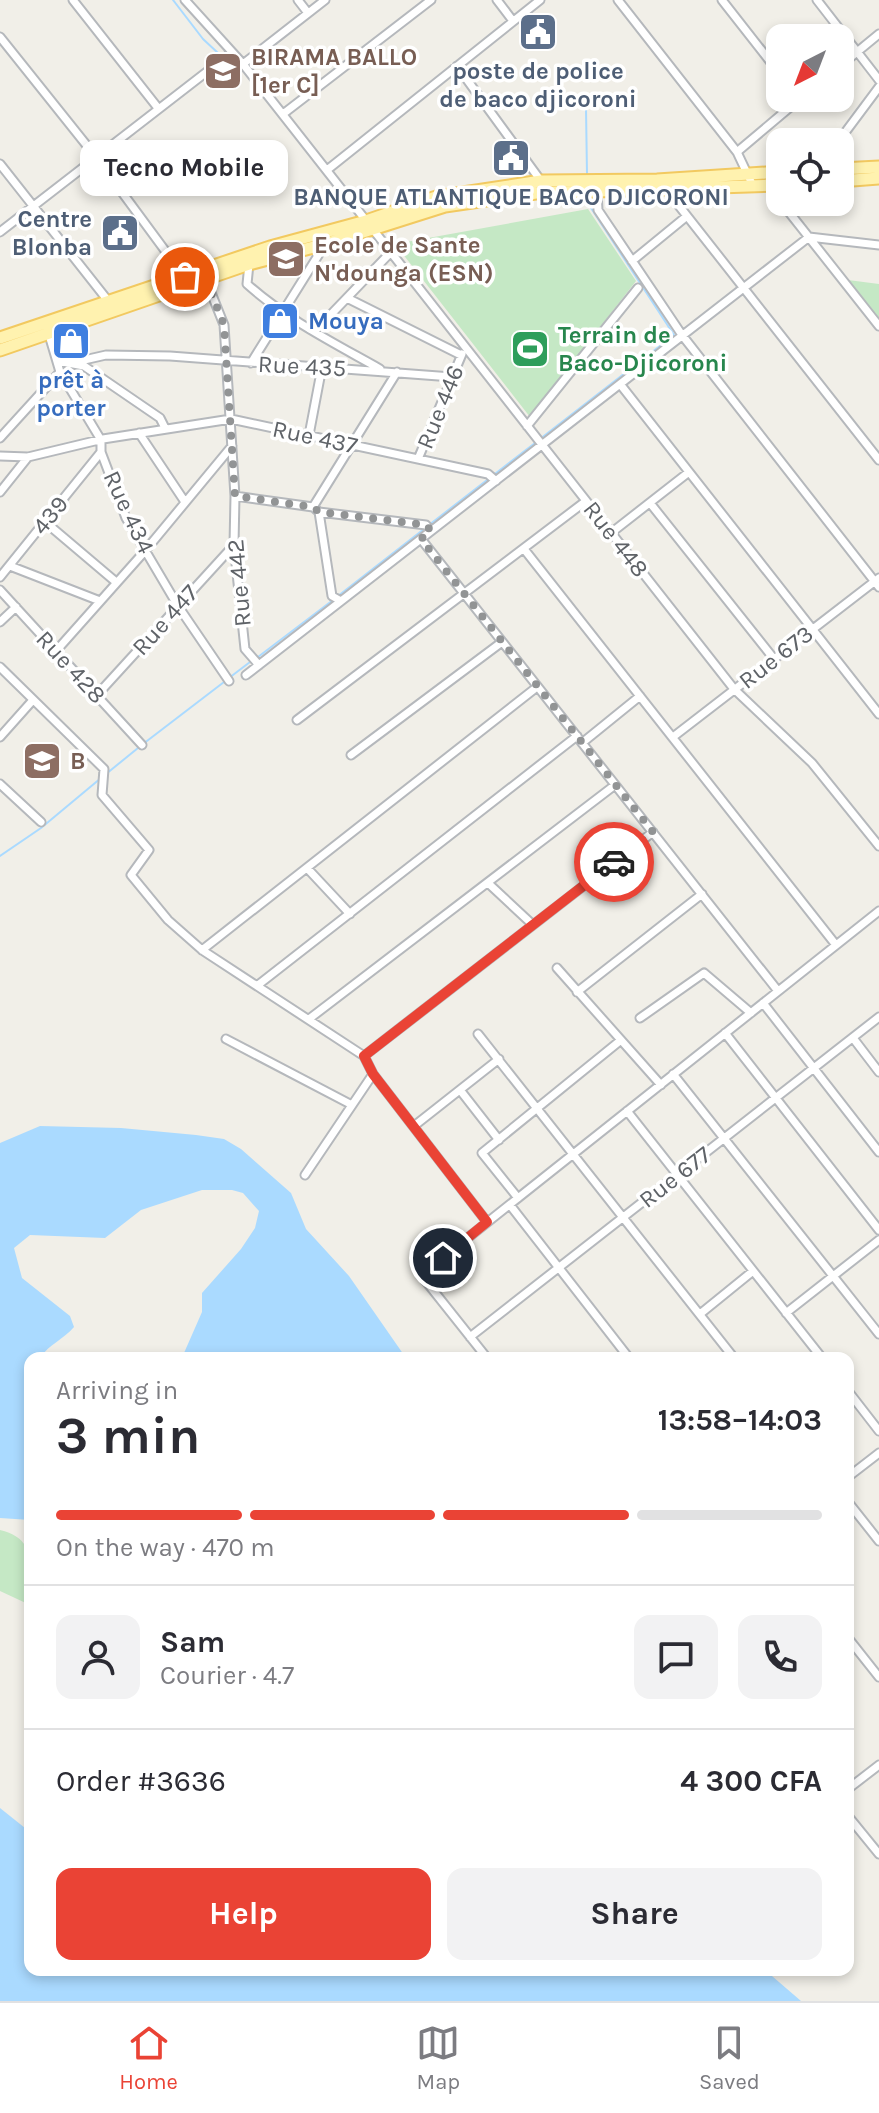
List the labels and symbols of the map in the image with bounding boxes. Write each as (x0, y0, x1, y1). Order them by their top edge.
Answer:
public building icon: poste de police de baco djicoroni (517, 11, 559, 53)
north arrow (766, 24, 854, 112)
place label: BIRAMA BALLO [1er C] (251, 43, 417, 99)
school or university icon: BIRAMA BALLO [1er C] (202, 50, 244, 92)
place label: poste de police de baco djicoroni (439, 57, 637, 113)
public building icon: BANQUE ATLANTIQUE BACO DJICORONI (490, 137, 532, 179)
callout: Tecno Mobile (81, 141, 289, 197)
place label: BANQUE ATLANTIQUE BACO DJICORONI (293, 183, 729, 211)
place label: Centre Blonba (12, 205, 92, 261)
public building icon: Centre Blonba (99, 212, 141, 254)
place label: Ecole de Sante N'dounga (ESN) (314, 231, 494, 287)
school or university icon: Ecole de Sante N'dounga (ESN) (265, 238, 307, 280)
pin (151, 243, 219, 311)
shop icon: Mouya (259, 300, 301, 342)
place label: Mouya (308, 307, 384, 335)
shop icon: prêt à porter (50, 320, 92, 362)
place label: Terrain de Baco-Djicoroni (558, 321, 727, 377)
sports icon: Terrain de Baco-Djicoroni (509, 328, 551, 370)
street label: Rue 435 (257, 350, 347, 382)
street label: Rue 446 (411, 361, 469, 453)
place label: prêt à porter (36, 366, 106, 422)
street label: Rue 437 (270, 414, 360, 460)
street label: Rue 434 (98, 466, 160, 558)
street label: 439 (26, 490, 74, 540)
street label: Rue 448 (578, 495, 654, 583)
street label: Rue 442 (221, 538, 257, 628)
street label: Rue 447 (126, 579, 204, 661)
street label: Rue 673 (733, 619, 819, 695)
street label: Rue 428 (30, 625, 112, 709)
school or university icon: B (21, 740, 63, 782)
place label: B (70, 747, 86, 775)
courier (574, 822, 654, 902)
street label: Rue 677 (633, 1140, 717, 1214)
pin (409, 1224, 477, 1292)

